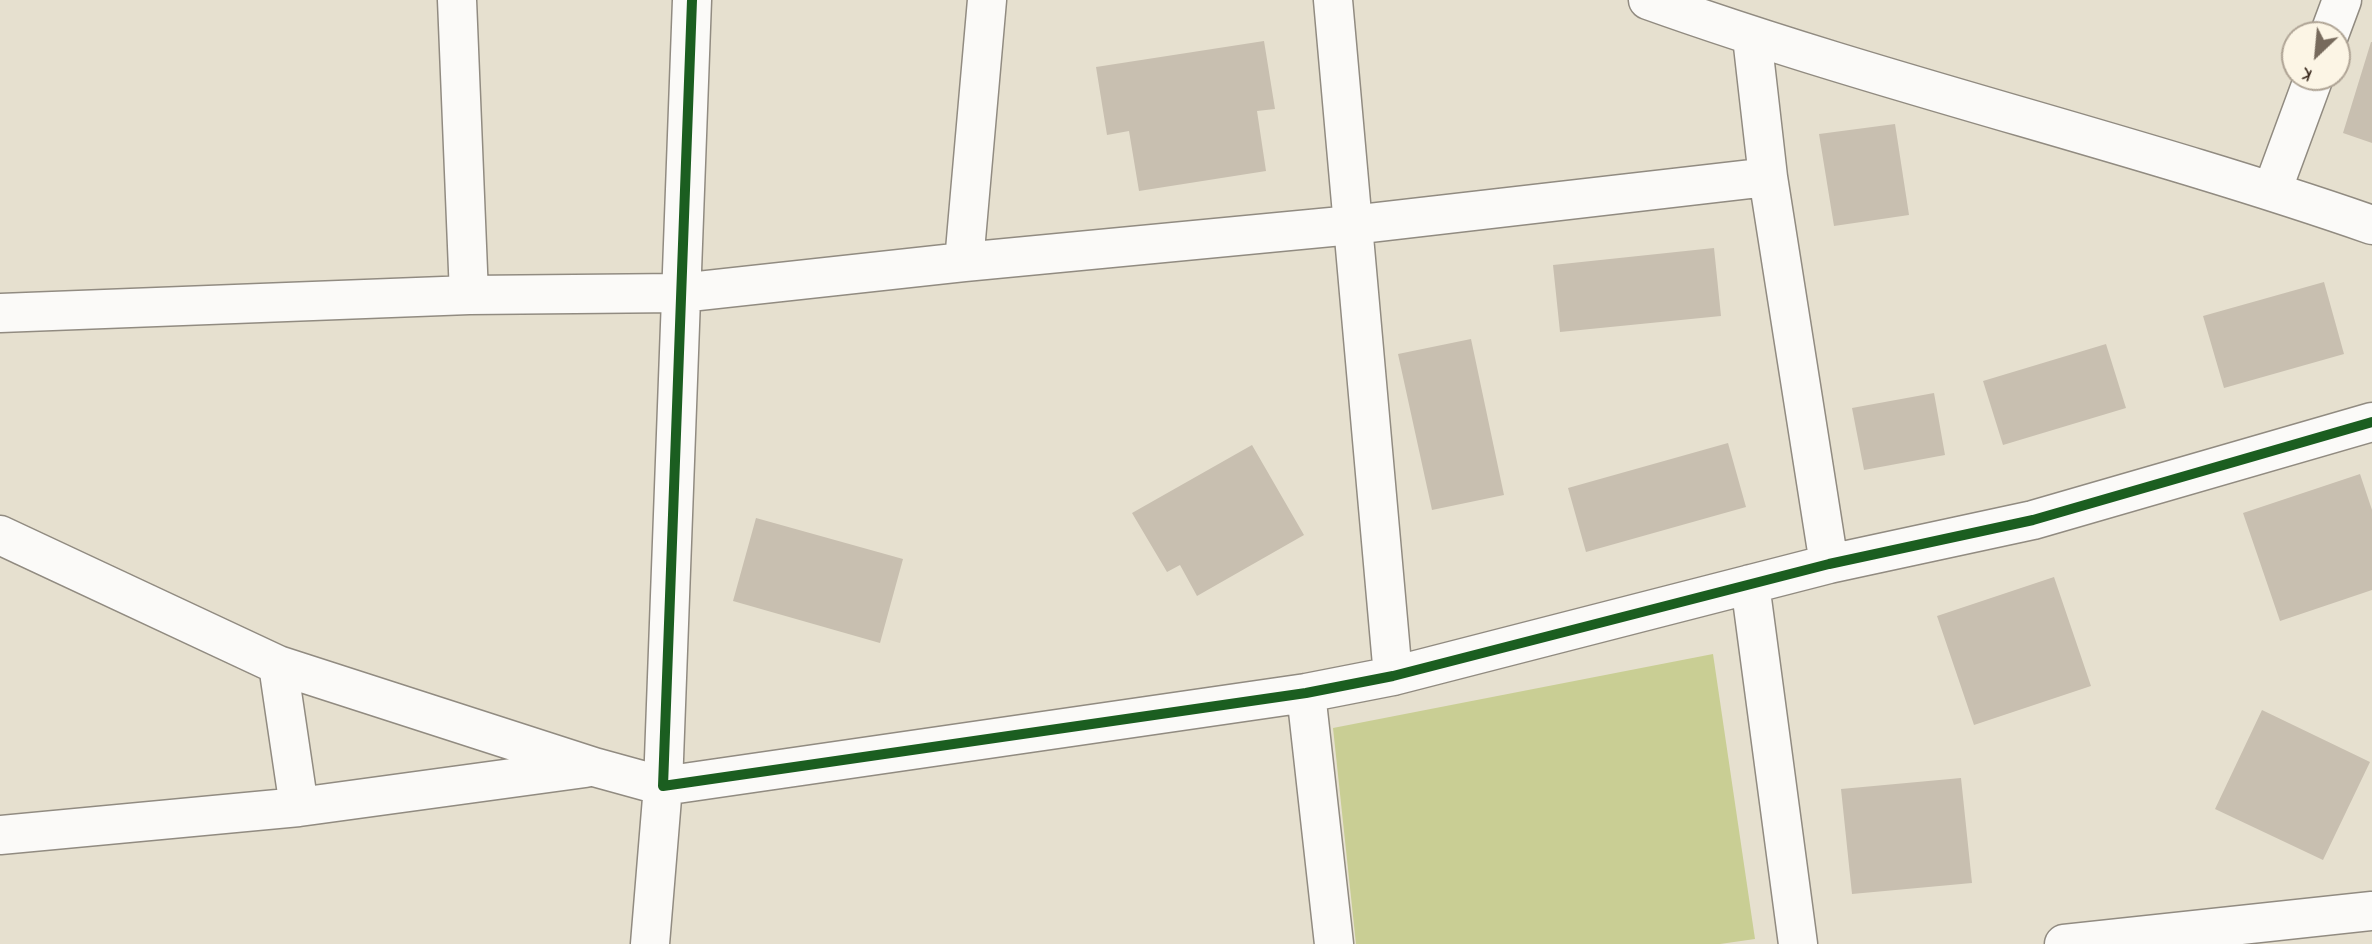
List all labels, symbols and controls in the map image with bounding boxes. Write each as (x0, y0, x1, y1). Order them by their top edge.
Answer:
north arrow (2281, 21, 2351, 91)
text: K (2297, 59, 2318, 88)

